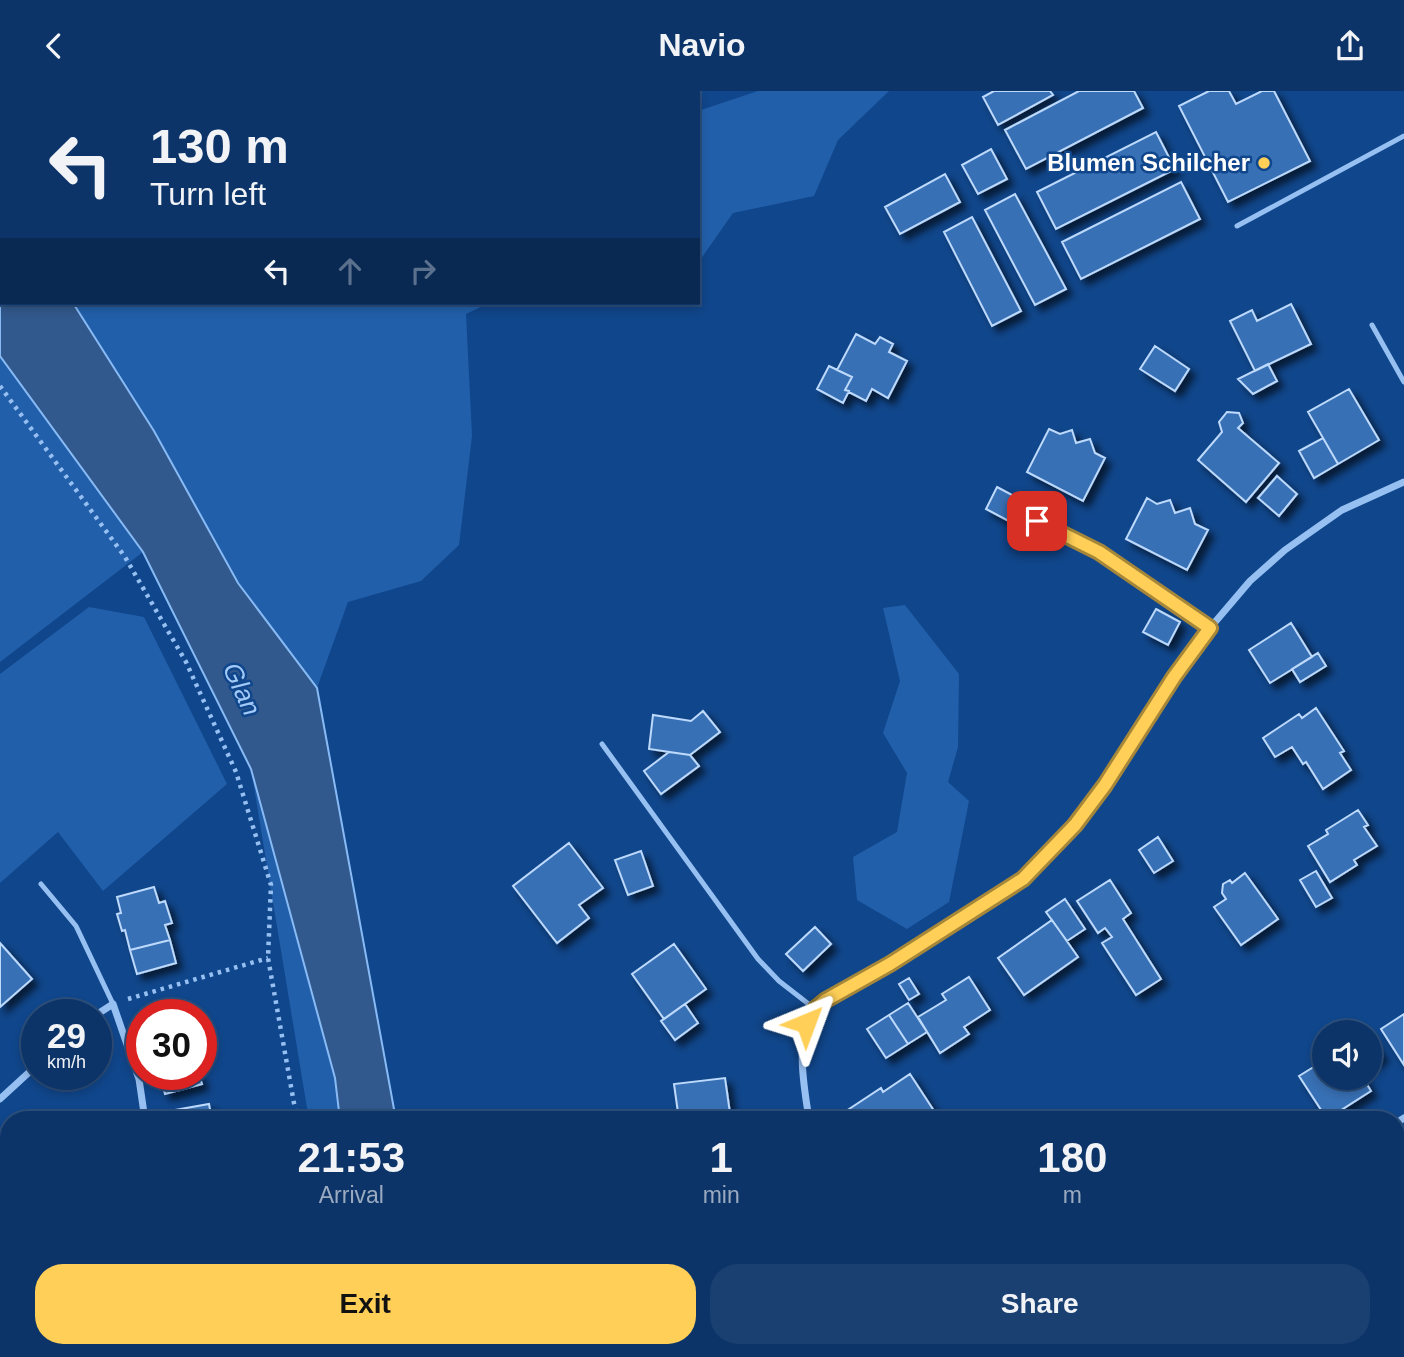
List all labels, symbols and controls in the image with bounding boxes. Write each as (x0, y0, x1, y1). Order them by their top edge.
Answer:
icon: back (35, 27, 73, 65)
text: Navio (658, 27, 746, 63)
icon: share (1331, 27, 1369, 65)
icon: left (35, 119, 126, 210)
text: 130 m (150, 119, 289, 173)
place label: Blumen Schilcher (1047, 149, 1250, 176)
marker: Blumen Schilcher (1256, 155, 1272, 171)
text: Turn left (150, 176, 266, 212)
icon: left (258, 252, 296, 290)
icon: ahead (331, 252, 369, 290)
icon: right (404, 252, 442, 290)
pin (1007, 491, 1067, 551)
icon: arrive (1018, 502, 1056, 540)
water label: Glan (217, 658, 267, 720)
position arrow (769, 986, 843, 1060)
speed limit sign: 30 (126, 999, 217, 1090)
text: 29 (47, 1016, 86, 1055)
map controls (1312, 1020, 1382, 1090)
button: sound (1312, 1020, 1382, 1090)
text: km/h (47, 1052, 86, 1072)
text: 21:53 (298, 1134, 405, 1181)
text: 1 (709, 1134, 733, 1181)
text: 180 (1037, 1134, 1107, 1181)
text: Arrival (319, 1182, 384, 1208)
text: min (703, 1182, 740, 1208)
text: m (1063, 1182, 1082, 1208)
button: Exit (35, 1264, 696, 1344)
button: Share (710, 1264, 1370, 1344)

